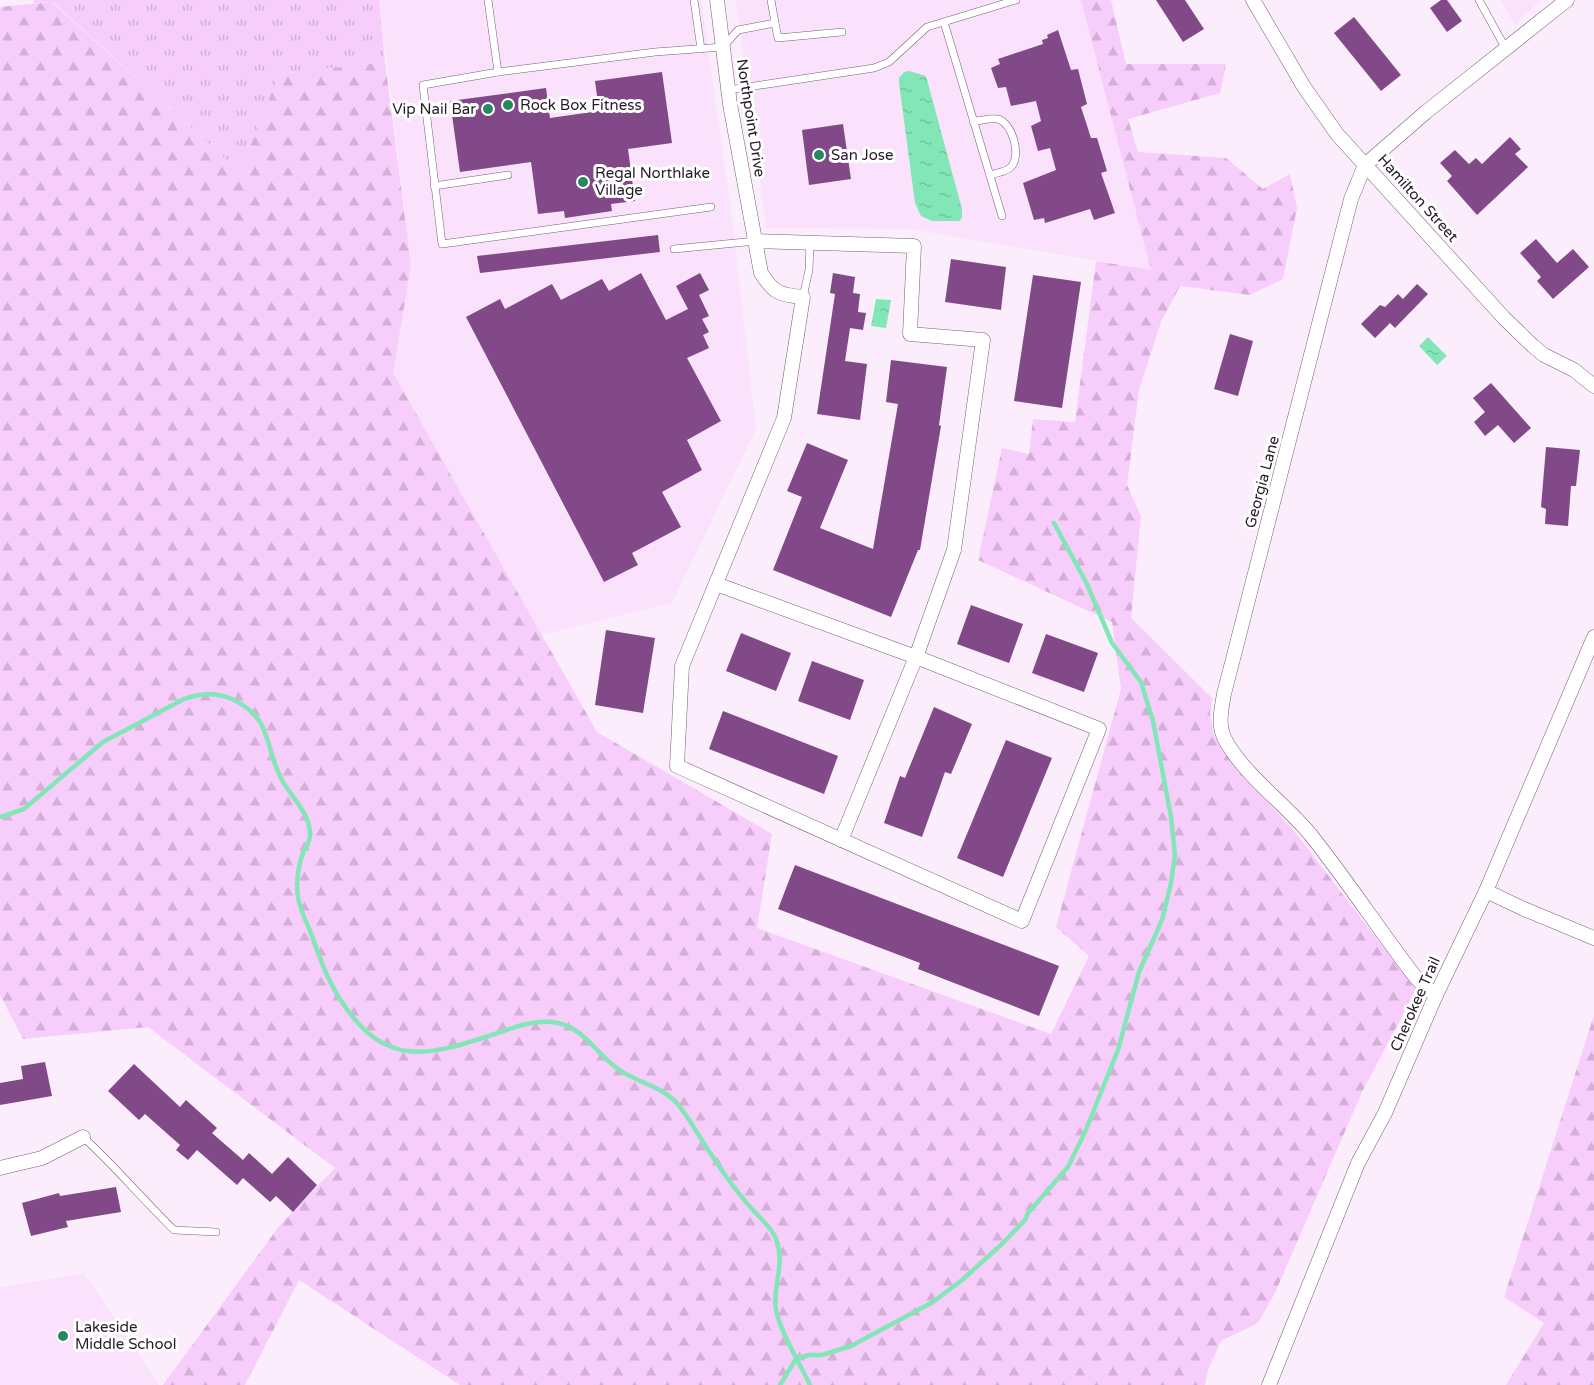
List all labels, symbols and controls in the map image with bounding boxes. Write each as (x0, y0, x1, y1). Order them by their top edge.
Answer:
street label: Northpoint Drive (733, 58, 769, 178)
place label: Rock Box Fitness (520, 96, 642, 114)
marker: Rock Box Fitness (501, 98, 515, 112)
place label: Vip Nail Bar (392, 100, 476, 118)
marker: Vip Nail Bar (481, 102, 495, 116)
place label: San Jose (831, 146, 894, 164)
marker: San Jose (812, 148, 826, 162)
street label: Hamilton Street (1374, 150, 1462, 246)
place label: Regal Northlake Village (595, 164, 710, 199)
marker: Regal Northlake Village (576, 175, 590, 189)
street label: Georgia Lane (1241, 434, 1283, 530)
street label: Cherokee Trail (1386, 954, 1444, 1054)
place label: Lakeside Middle School (75, 1318, 176, 1353)
marker: Lakeside Middle School (56, 1329, 70, 1343)

